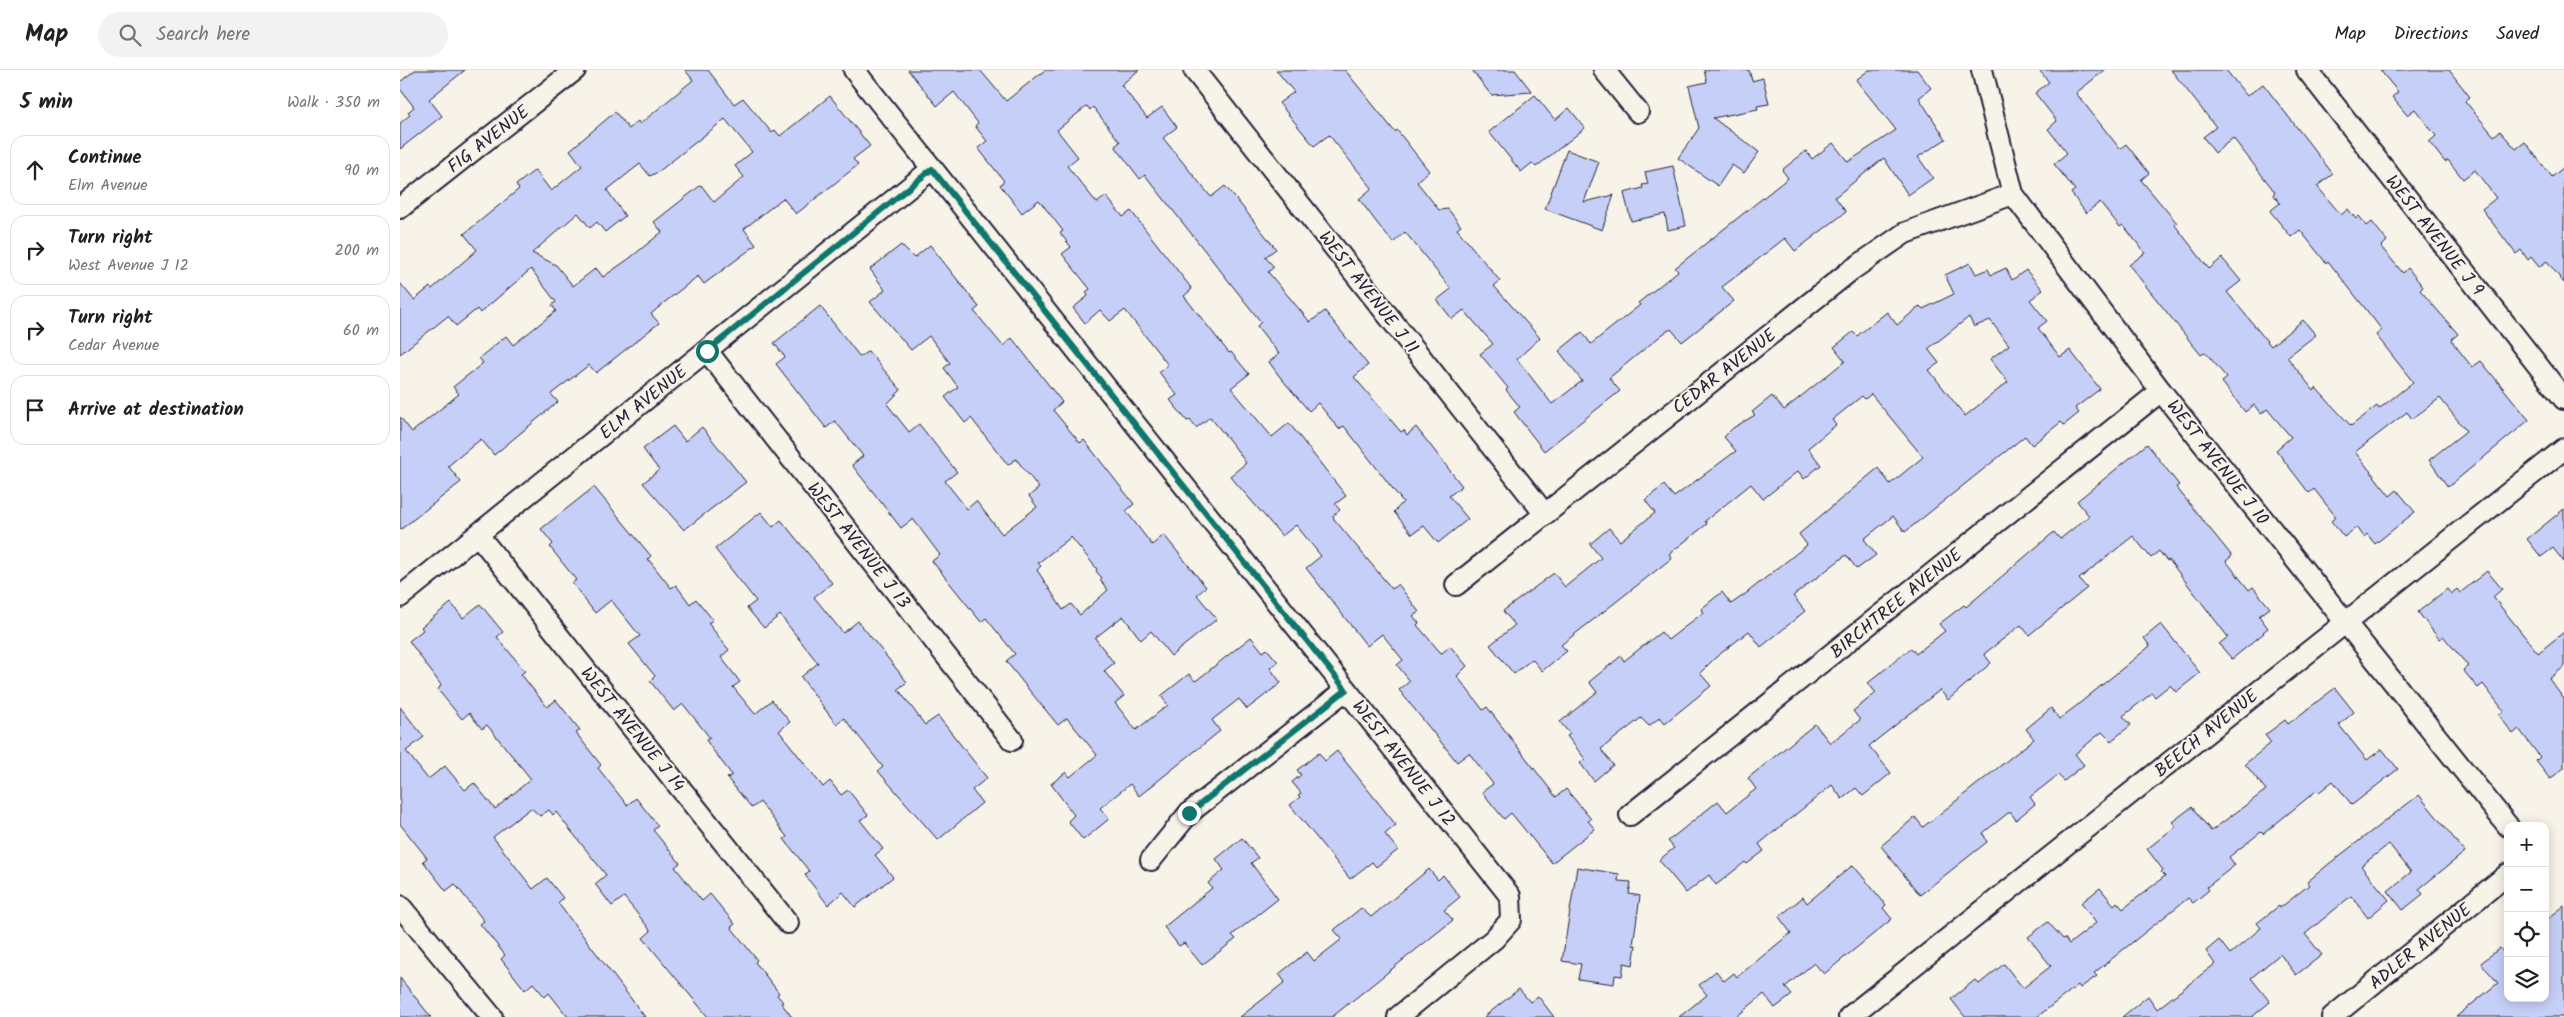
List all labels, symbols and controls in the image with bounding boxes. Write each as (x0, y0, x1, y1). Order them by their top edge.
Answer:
search box (98, 12, 448, 57)
text: Map (25, 15, 68, 54)
text: Search here (156, 20, 250, 50)
text: Map (2334, 20, 2366, 49)
text: Directions (2394, 20, 2468, 49)
text: Saved (2496, 20, 2539, 49)
icon: search (116, 21, 144, 49)
text: 5 min (20, 86, 73, 119)
text: Walk · 350 m (287, 90, 380, 115)
street label: FIG AVENUE (441, 98, 537, 182)
text: Continue (68, 143, 141, 173)
icon: ahead (21, 156, 49, 184)
text: 90 m (344, 158, 379, 183)
street label: WEST AVENUE J 9 (2377, 169, 2491, 303)
text: Elm Avenue (68, 173, 148, 198)
text: Turn right (68, 223, 153, 253)
street label: WEST AVENUE J 11 (1310, 225, 1425, 361)
icon: right (21, 236, 49, 264)
text: 200 m (335, 238, 379, 263)
text: West Avenue J 12 (68, 253, 189, 278)
text: Turn right (68, 303, 153, 333)
icon: right (21, 316, 49, 344)
text: 60 m (343, 318, 379, 343)
street label: CEDAR AVENUE (1666, 322, 1784, 422)
text: Cedar Avenue (68, 333, 159, 358)
route start (696, 340, 719, 363)
street label: ELM AVENUE (594, 358, 695, 448)
street label: WEST AVENUE J 10 (2158, 394, 2275, 532)
text: Arrive at destination (68, 395, 244, 425)
icon: arrive (21, 396, 49, 424)
street label: WEST AVENUE J 13 (799, 476, 917, 616)
street label: BIRCHTREE AVENUE (1824, 541, 1970, 667)
street label: WEST AVENUE J 14 (572, 661, 692, 799)
street label: BEECH AVENUE (2148, 683, 2266, 785)
street label: WEST AVENUE J 12 (1344, 694, 1462, 834)
route end (1178, 802, 1201, 825)
map controls (2504, 822, 2549, 1002)
button: + (2504, 822, 2549, 867)
button: − (2504, 867, 2549, 912)
street label: ADLER AVENUE (2363, 896, 2479, 998)
button: locate (2504, 912, 2549, 957)
button: layers (2504, 957, 2549, 1002)

